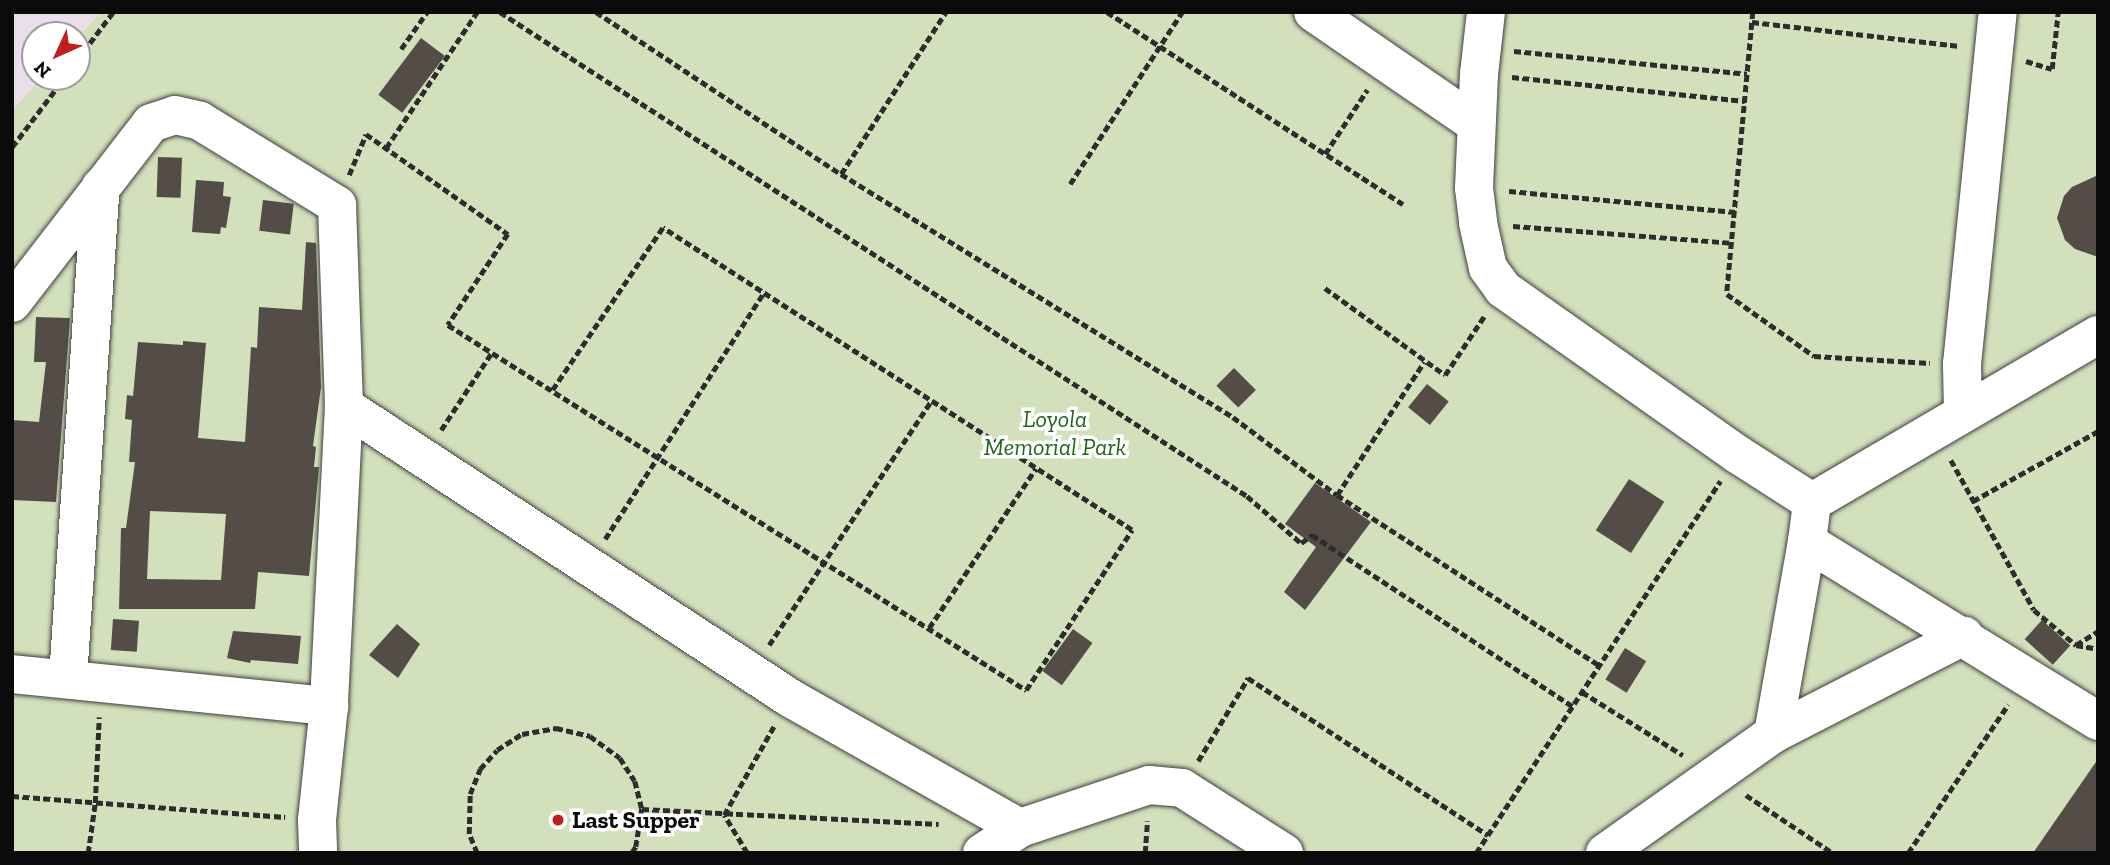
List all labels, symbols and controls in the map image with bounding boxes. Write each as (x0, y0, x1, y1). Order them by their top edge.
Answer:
north arrow (21, 21, 91, 91)
text: N (29, 57, 55, 83)
park label: Loyola Memorial Park (984, 405, 1126, 461)
place label: Last Supper (572, 806, 700, 834)
marker: Last Supper (550, 812, 566, 828)

